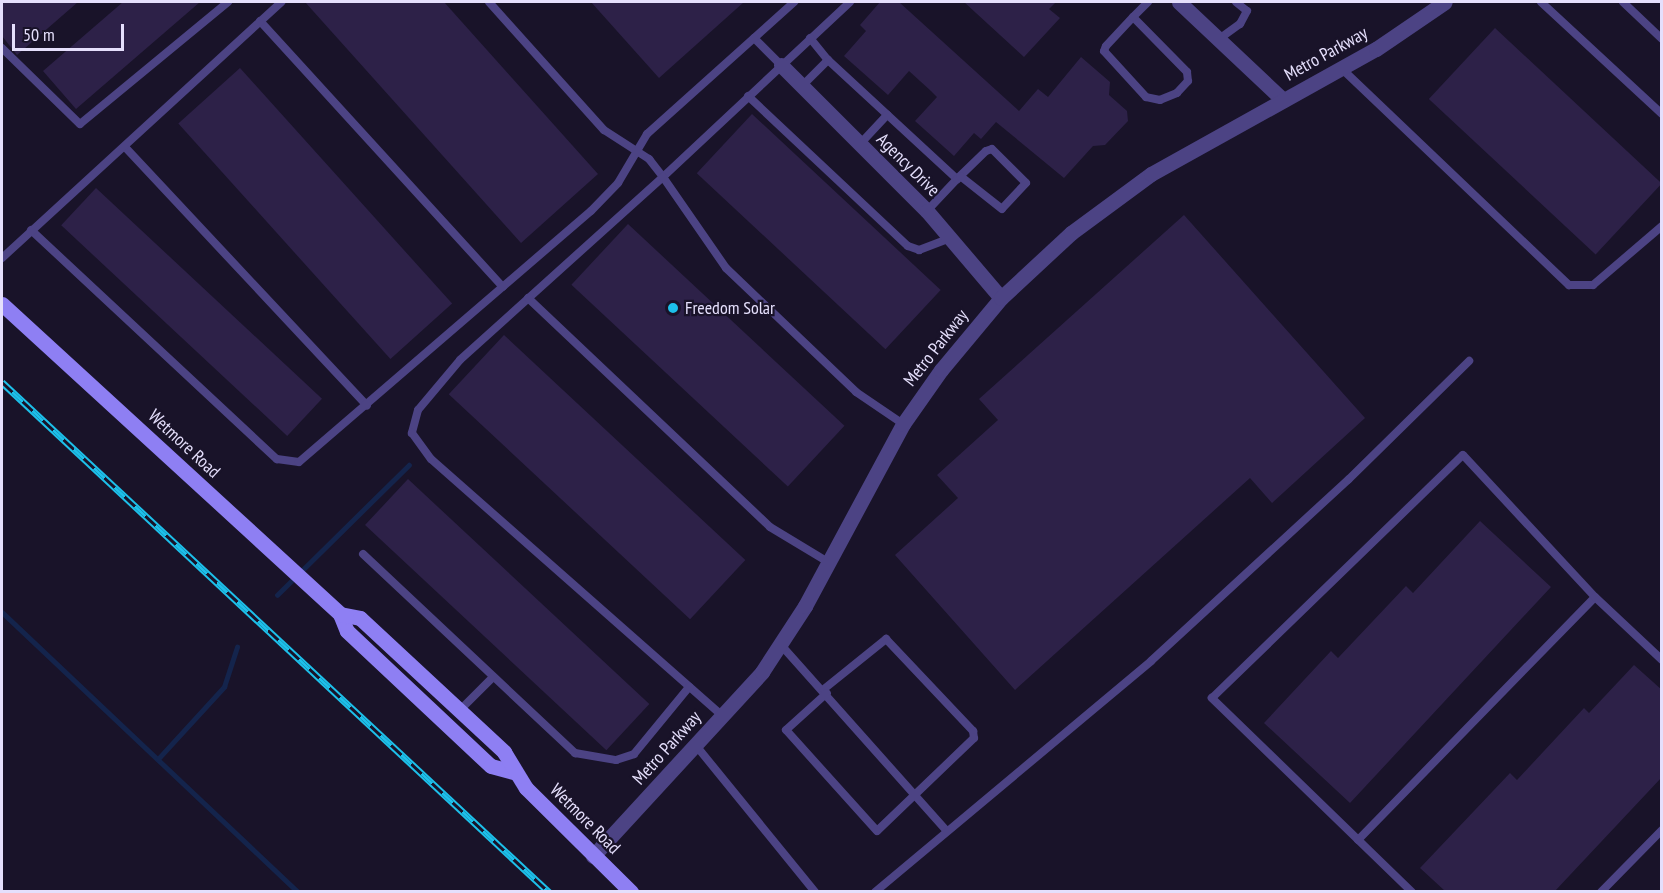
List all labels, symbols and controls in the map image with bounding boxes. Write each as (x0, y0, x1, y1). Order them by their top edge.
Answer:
scale bar (15, 12, 128, 50)
street label: Metro Parkway (1281, 22, 1371, 86)
text: 50 m (23, 23, 55, 46)
street label: Agency Drive (872, 129, 944, 201)
place label: Freedom Solar (685, 297, 775, 319)
marker: Freedom Solar (666, 301, 680, 315)
street label: Metro Parkway (899, 305, 973, 391)
street label: Wetmore Road (144, 405, 224, 483)
street label: Metro Parkway (628, 707, 706, 789)
street label: Wetmore Road (545, 779, 625, 859)

